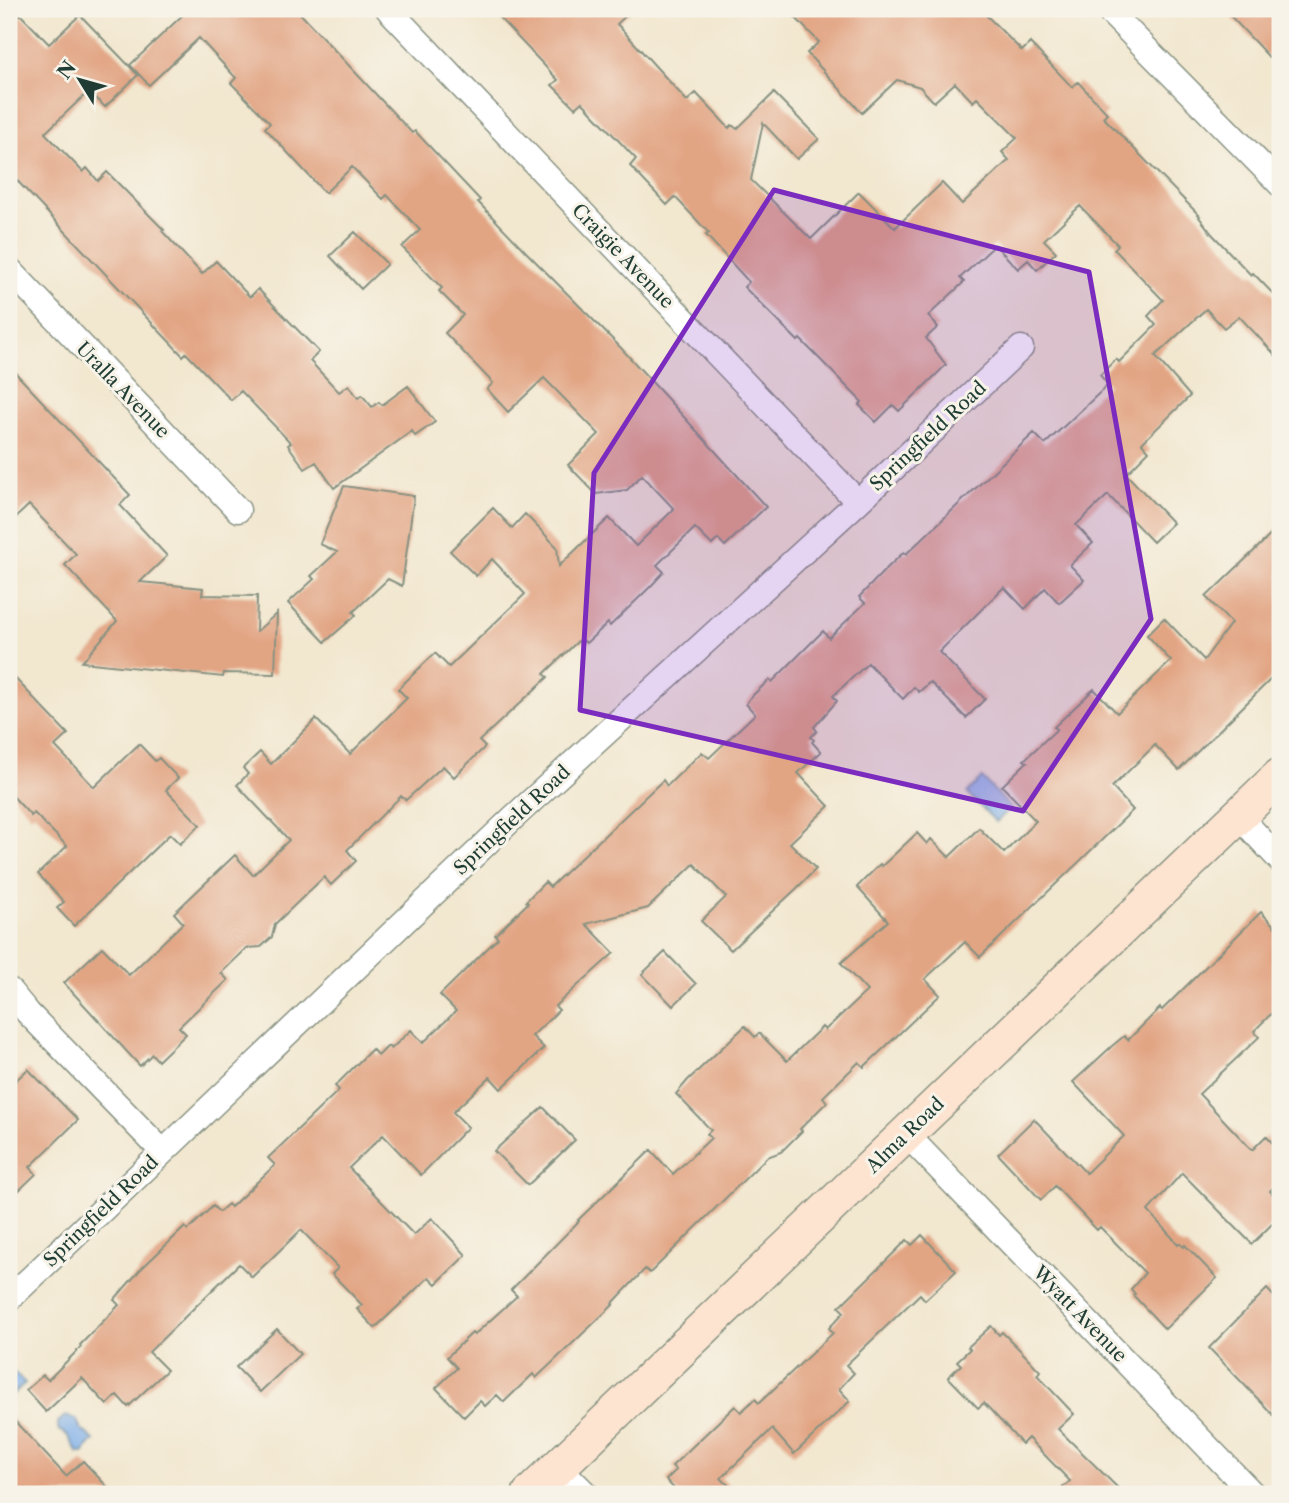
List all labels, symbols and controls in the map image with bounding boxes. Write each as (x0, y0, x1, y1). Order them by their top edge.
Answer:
north arrow (46, 46, 116, 116)
text: N (53, 57, 81, 84)
street label: Craigie Avenue (567, 199, 679, 313)
street label: Uralla Avenue (71, 337, 175, 443)
street label: Springfield Road (865, 376, 991, 496)
street label: Springfield Road (449, 760, 575, 880)
street label: Alma Road (861, 1092, 949, 1178)
street label: Springfield Road (39, 1150, 163, 1272)
street label: Wyatt Avenue (1028, 1260, 1132, 1367)

